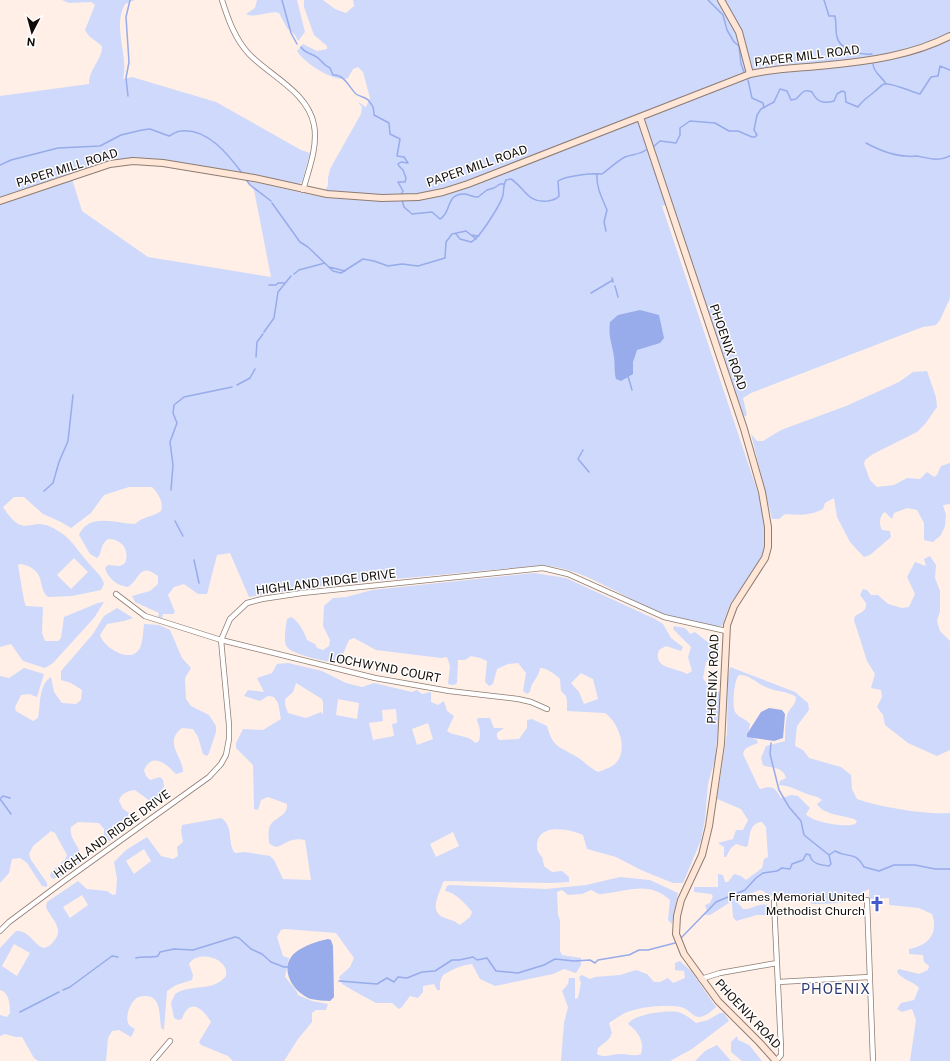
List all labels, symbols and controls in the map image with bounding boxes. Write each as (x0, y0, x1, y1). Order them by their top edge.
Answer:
north arrow (12, 12, 52, 52)
text: N (26, 36, 36, 48)
street label: PAPER MILL ROAD (754, 43, 860, 69)
street label: PAPER MILL ROAD (425, 142, 529, 190)
street label: PAPER MILL ROAD (14, 146, 120, 190)
street label: PHOENIX ROAD (707, 302, 749, 392)
street label: HIGHLAND RIDGE DRIVE (255, 566, 397, 598)
street label: PHOENIX ROAD (704, 634, 722, 724)
street label: LOCHWYND COURT (328, 650, 442, 686)
street label: HIGHLAND RIDGE DRIVE (51, 787, 173, 881)
place label: Frames Memorial United Methodist Church (729, 890, 865, 918)
church icon: Frames Memorial United Methodist Church (868, 895, 886, 913)
street label: PHOENIX ROAD (712, 976, 784, 1052)
district label: PHOENIX (801, 981, 871, 997)

